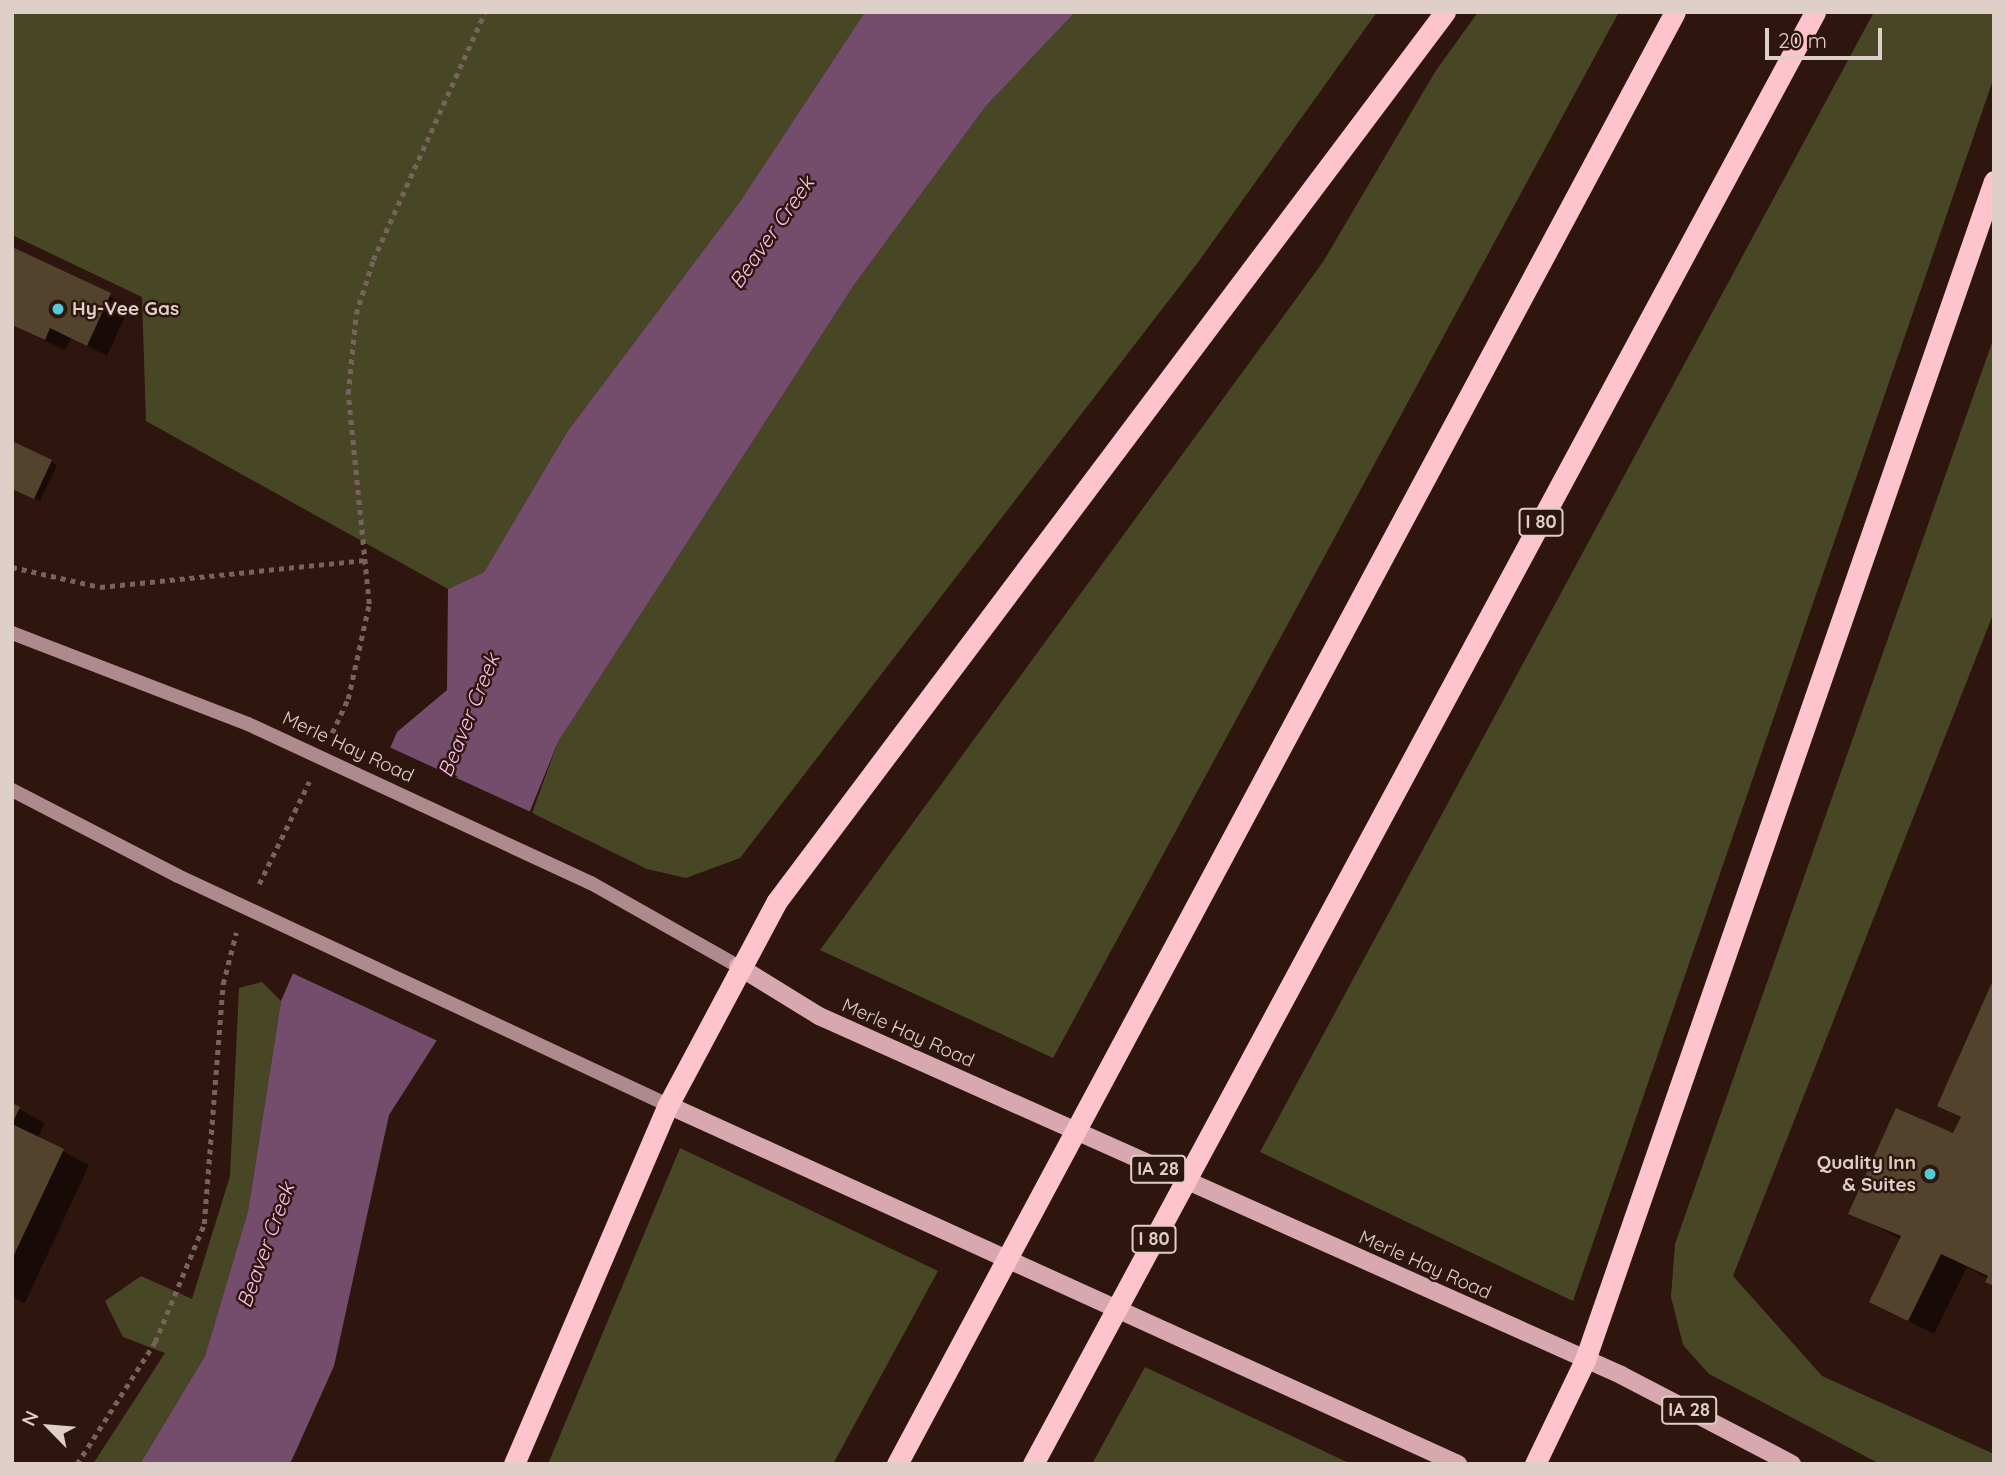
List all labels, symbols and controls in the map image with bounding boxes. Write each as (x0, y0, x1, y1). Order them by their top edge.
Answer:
scale bar (1768, 14, 1885, 58)
text: 20 m (1778, 27, 1827, 53)
water label: Beaver Creek (723, 171, 819, 293)
place label: Hy-Vee Gas (72, 298, 179, 320)
marker: Hy-Vee Gas (50, 301, 66, 317)
road number: I 80 (1518, 508, 1564, 536)
water label: Beaver Creek (432, 650, 504, 780)
street label: Merle Hay Road (279, 707, 417, 787)
street label: Merle Hay Road (838, 994, 978, 1072)
place label: Quality Inn & Suites (1817, 1152, 1916, 1196)
road number: IA 28 (1130, 1154, 1186, 1184)
marker: Quality Inn & Suites (1922, 1166, 1938, 1182)
water label: Beaver Creek (231, 1179, 299, 1311)
road number: I 80 (1131, 1224, 1177, 1254)
street label: Merle Hay Road (1355, 1226, 1495, 1304)
north arrow (14, 1392, 84, 1462)
road number: IA 28 (1661, 1395, 1717, 1424)
text: N (16, 1407, 44, 1430)

